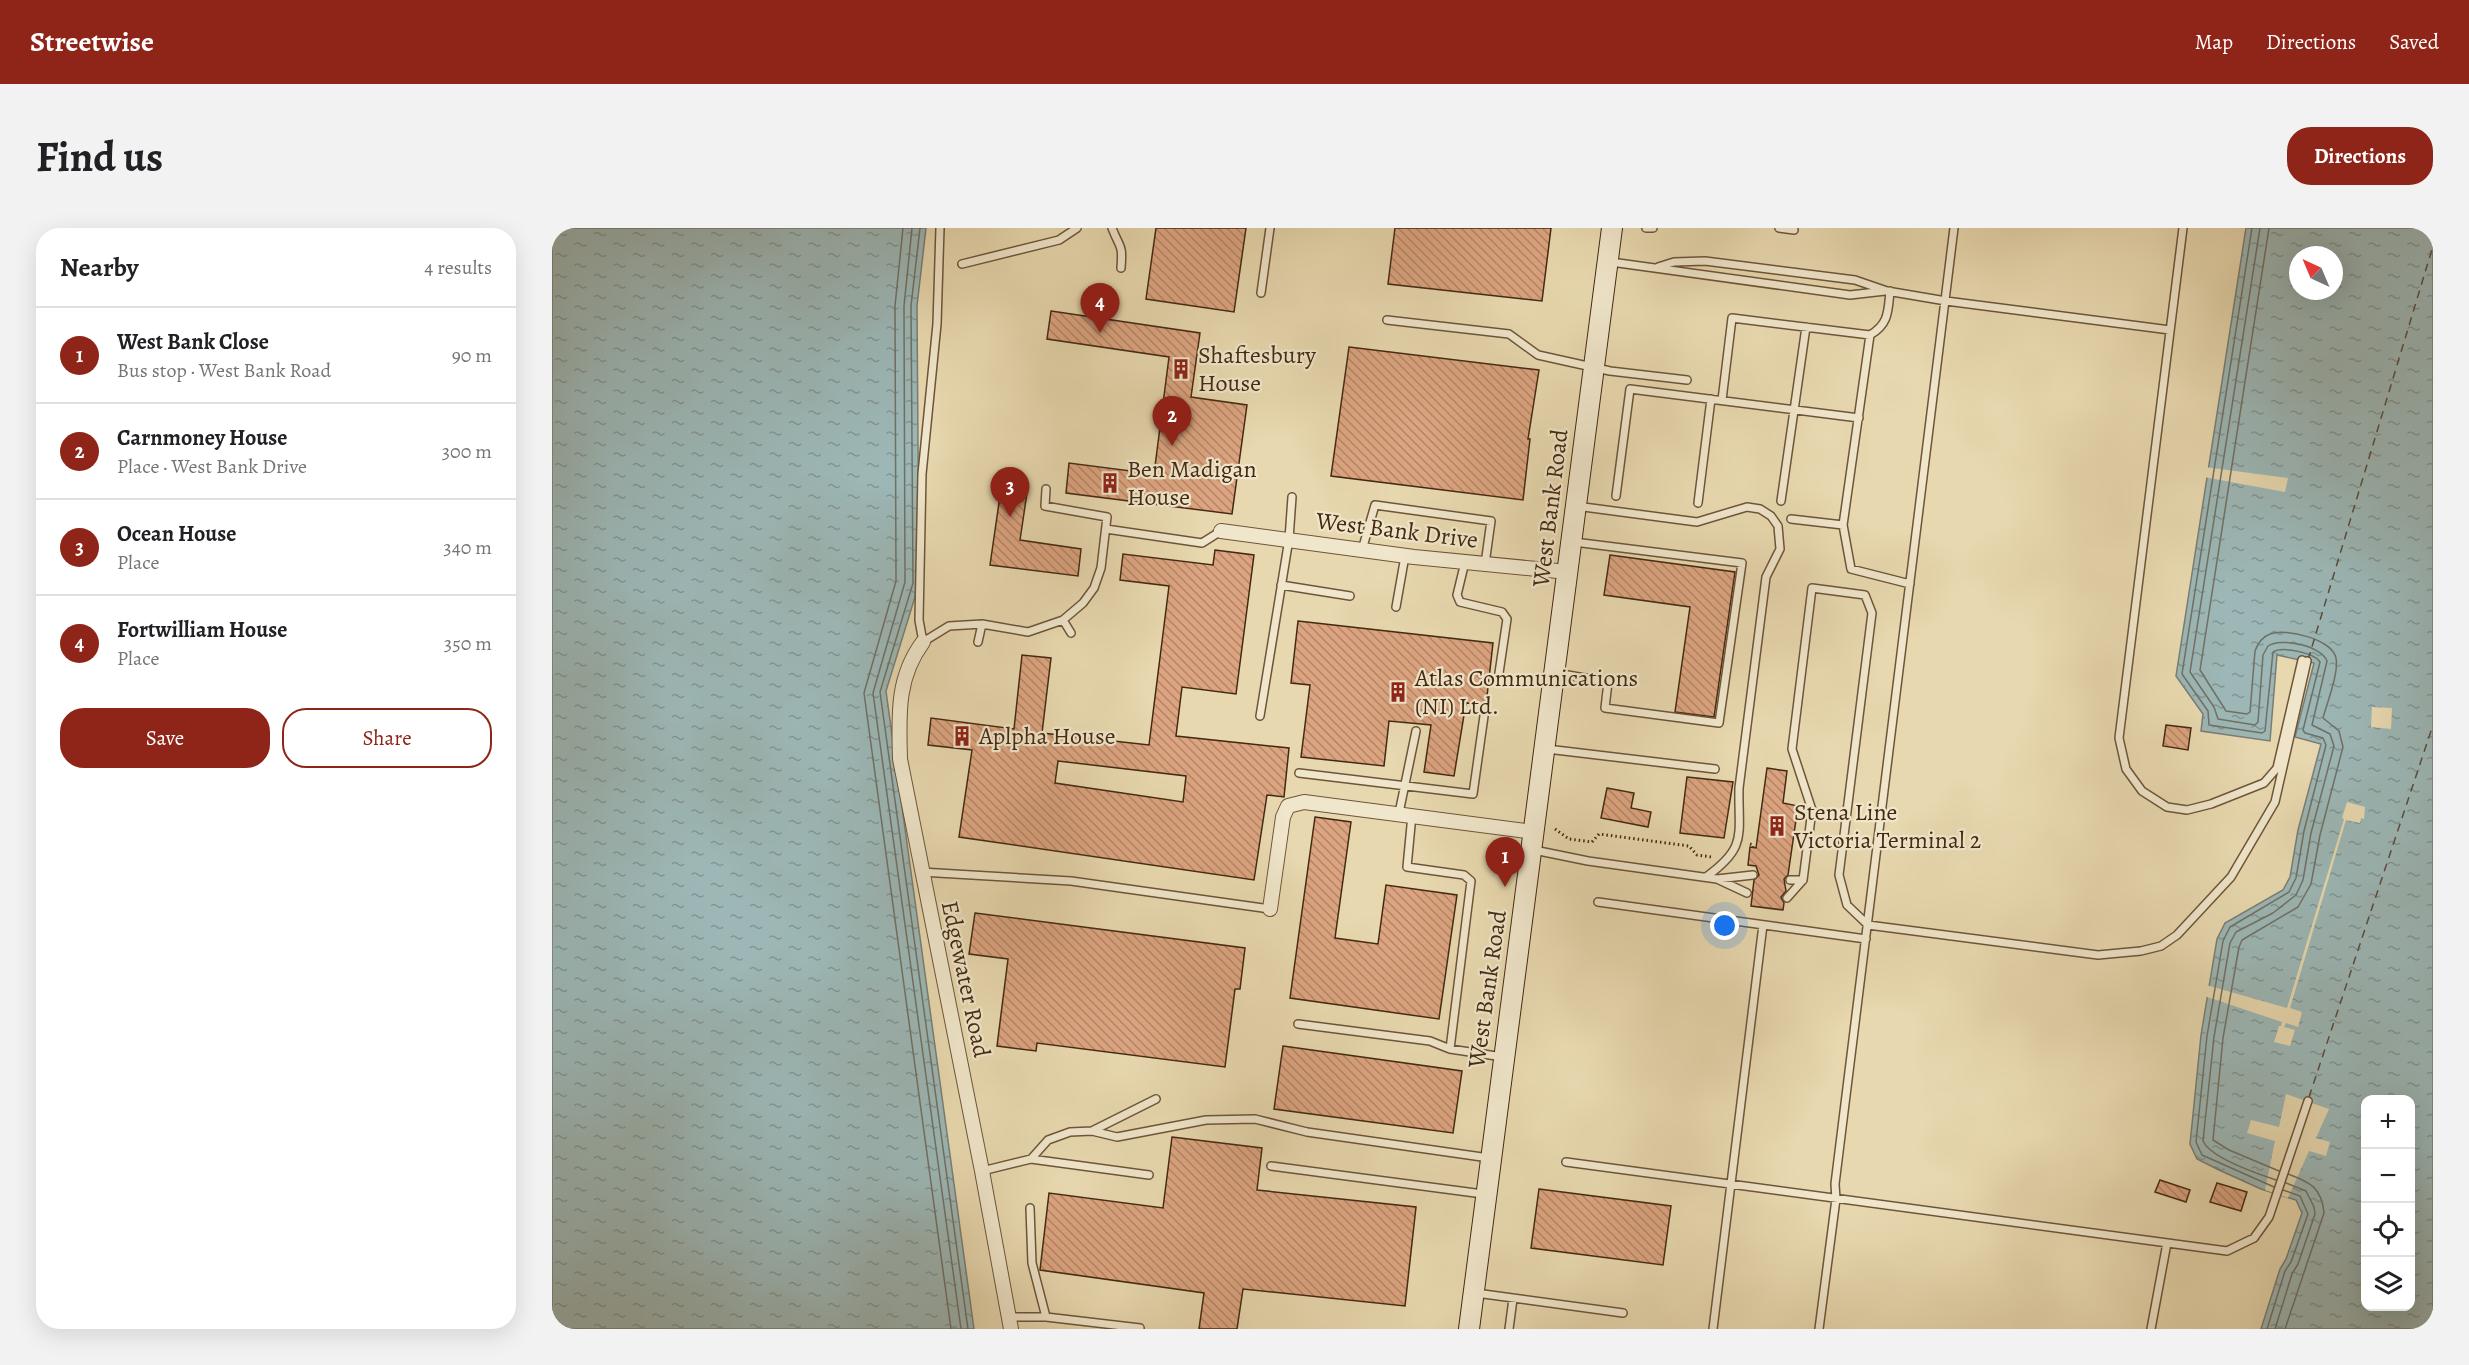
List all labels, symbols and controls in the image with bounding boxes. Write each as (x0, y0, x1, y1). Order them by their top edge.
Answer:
text: Streetwise (30, 23, 154, 61)
text: Map (2195, 28, 2233, 56)
text: Directions (2266, 28, 2356, 56)
text: Saved (2389, 28, 2439, 56)
button: Directions (2287, 127, 2433, 185)
text: Find us (36, 128, 163, 185)
north arrow (2289, 246, 2343, 300)
text: Nearby (60, 250, 139, 285)
text: 4 results (424, 254, 492, 281)
pin: 4 (1080, 284, 1120, 333)
text: West Bank Close (117, 327, 269, 357)
place label: Shaftesbury House (1198, 339, 1316, 399)
text: 1 (76, 342, 83, 369)
text: 90 m (452, 342, 492, 369)
text: Bus stop · West Bank Road (117, 357, 331, 384)
building icon: Shaftesbury House (1169, 357, 1193, 381)
pin: 2 (1152, 396, 1192, 446)
text: Carnmoney House (117, 423, 287, 453)
street label: West Bank Road (1524, 427, 1576, 590)
text: 2 (75, 438, 84, 465)
text: 300 m (442, 438, 492, 465)
text: Place · West Bank Drive (117, 453, 307, 480)
place label: Ben Madigan House (1127, 453, 1257, 513)
pin: 3 (990, 468, 1030, 517)
building icon: Ben Madigan House (1098, 471, 1122, 495)
street label: West Bank Drive (1313, 504, 1480, 556)
text: Ocean House (117, 519, 236, 549)
text: 3 (75, 534, 84, 561)
text: 340 m (443, 534, 492, 561)
text: Place (117, 549, 159, 576)
text: Fortwilliam House (117, 615, 287, 645)
text: 4 (75, 630, 84, 657)
text: 350 m (444, 630, 492, 657)
text: Place (117, 645, 159, 672)
place label: Atlas Communications (NI) Ltd. (1414, 662, 1638, 722)
building icon: Atlas Communications (NI) Ltd. (1386, 680, 1410, 704)
button: Save (60, 708, 270, 768)
button: Share (282, 708, 492, 768)
place label: Aplpha House (978, 720, 1115, 752)
building icon: Aplpha House (950, 724, 974, 748)
place label: Stena Line Victoria Terminal 2 (1793, 796, 1981, 856)
building icon: Stena Line Victoria Terminal 2 (1765, 814, 1789, 838)
pin: 1 (1486, 838, 1524, 887)
street label: Edgewater Road (934, 898, 998, 1060)
street label: West Bank Road (1460, 908, 1514, 1071)
your location (1710, 911, 1739, 940)
map controls (2361, 1095, 2415, 1311)
button: + (2361, 1095, 2415, 1149)
button: − (2361, 1149, 2415, 1203)
button: locate (2361, 1203, 2415, 1257)
button: layers (2361, 1257, 2415, 1311)

